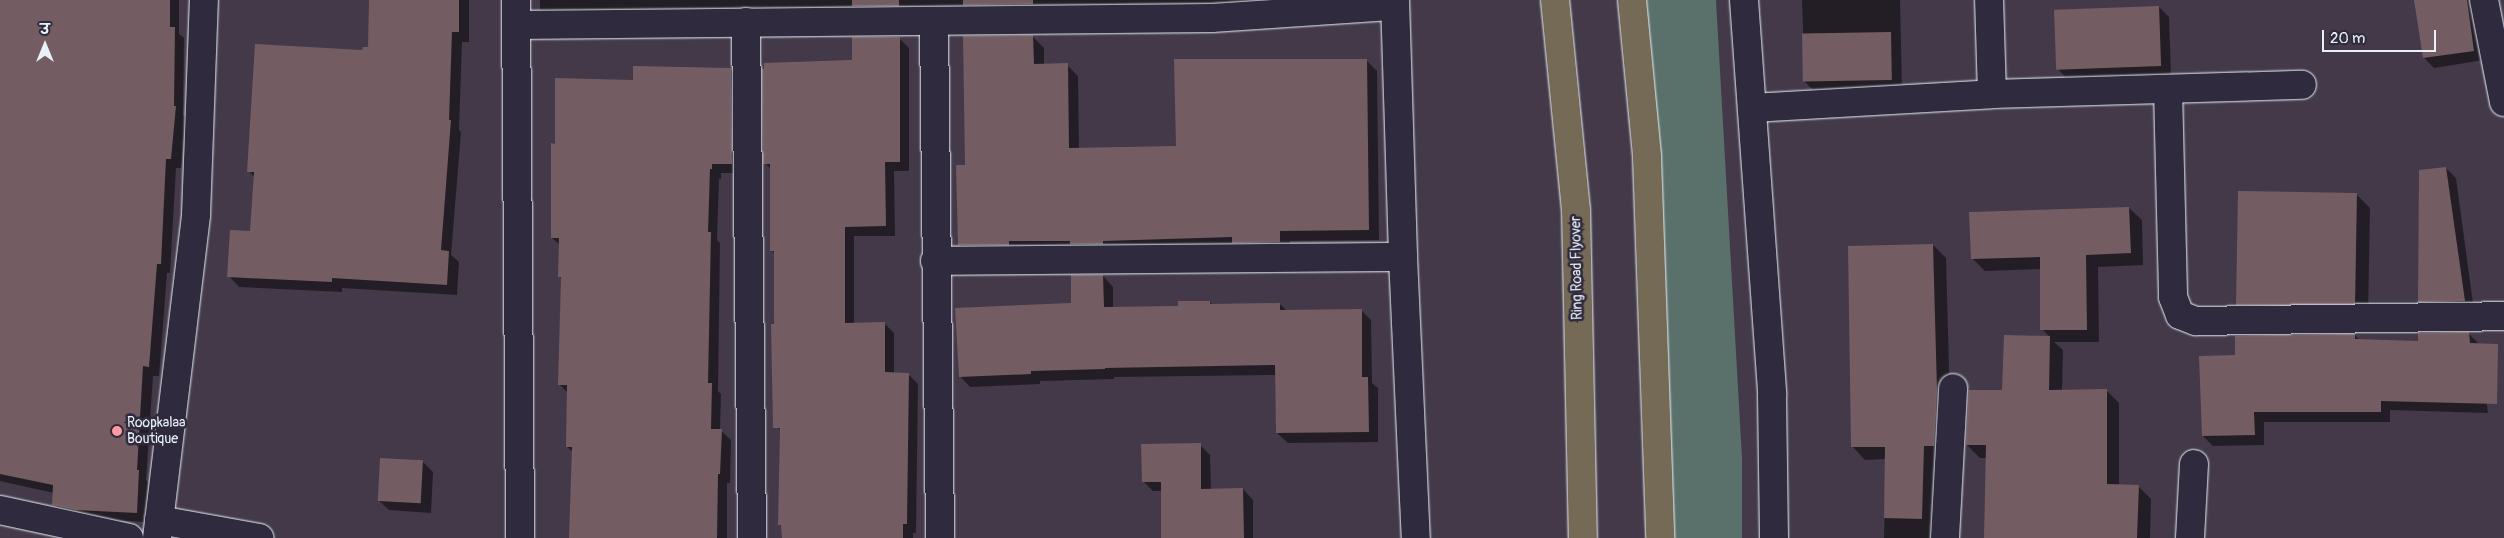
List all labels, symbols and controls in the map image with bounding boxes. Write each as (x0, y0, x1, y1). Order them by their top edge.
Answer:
north arrow (20, 20, 70, 70)
scale bar (2324, 20, 2438, 52)
text: उ (40, 21, 50, 38)
text: 20 m (2330, 29, 2365, 48)
street label: Ring Road Flyover (1568, 216, 1586, 320)
place label: Roopkalaa Boutique (127, 415, 186, 448)
marker: Roopkalaa Boutique (111, 425, 123, 437)

